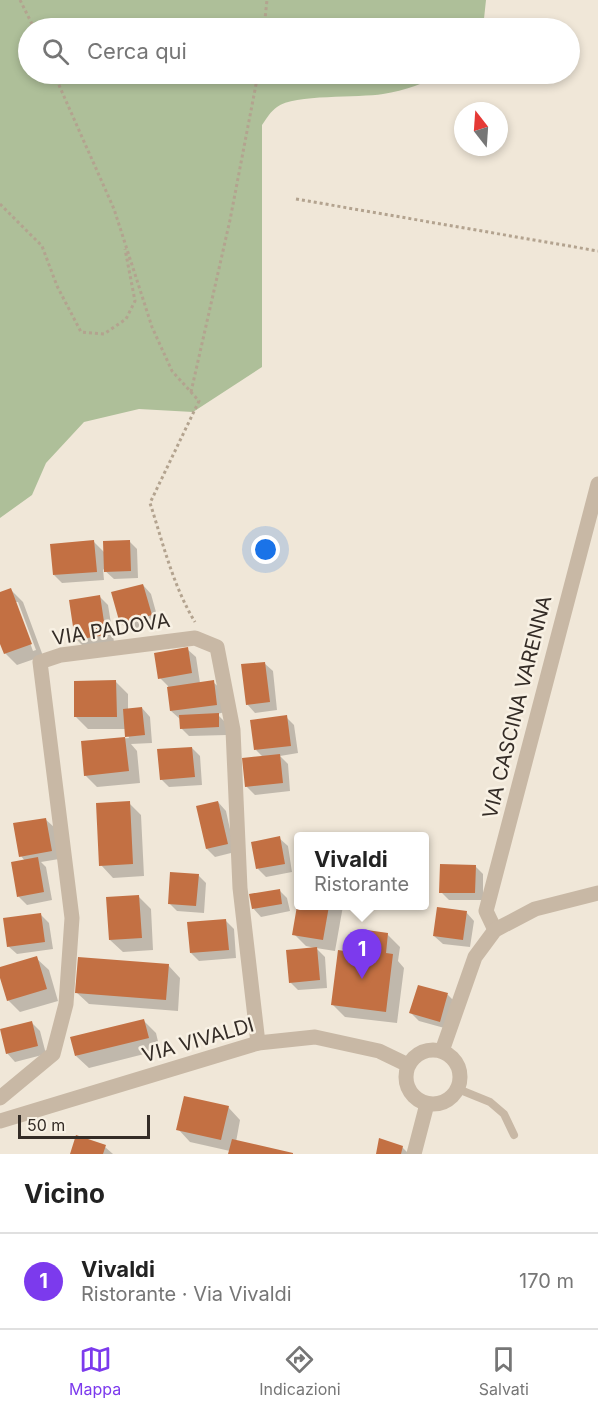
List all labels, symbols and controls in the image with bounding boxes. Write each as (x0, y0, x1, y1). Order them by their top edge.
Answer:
search box (18, 18, 580, 84)
icon: search (39, 35, 72, 68)
text: Cerca qui (87, 38, 187, 64)
north arrow (454, 102, 508, 156)
your location (251, 535, 280, 564)
street label: VIA CASCINA VARENNA (478, 593, 556, 821)
street label: VIA PADOVA (50, 608, 172, 650)
popup (294, 832, 429, 910)
text: Vivaldi (314, 846, 388, 872)
text: Ristorante (314, 872, 409, 896)
pin: 1 (342, 930, 382, 979)
street label: VIA VIVALDI (139, 1013, 257, 1067)
scale bar (18, 1112, 150, 1140)
text: 50 m (27, 1115, 65, 1135)
text: Vicino (24, 1178, 105, 1209)
text: Vivaldi (81, 1256, 155, 1282)
text: 1 (39, 1269, 48, 1293)
text: 170 m (519, 1269, 574, 1293)
text: Ristorante · Via Vivaldi (81, 1282, 292, 1306)
tab: Mappa (69, 1343, 121, 1399)
tab: Indicazioni (259, 1343, 341, 1399)
tab: Salvati (479, 1343, 529, 1399)

